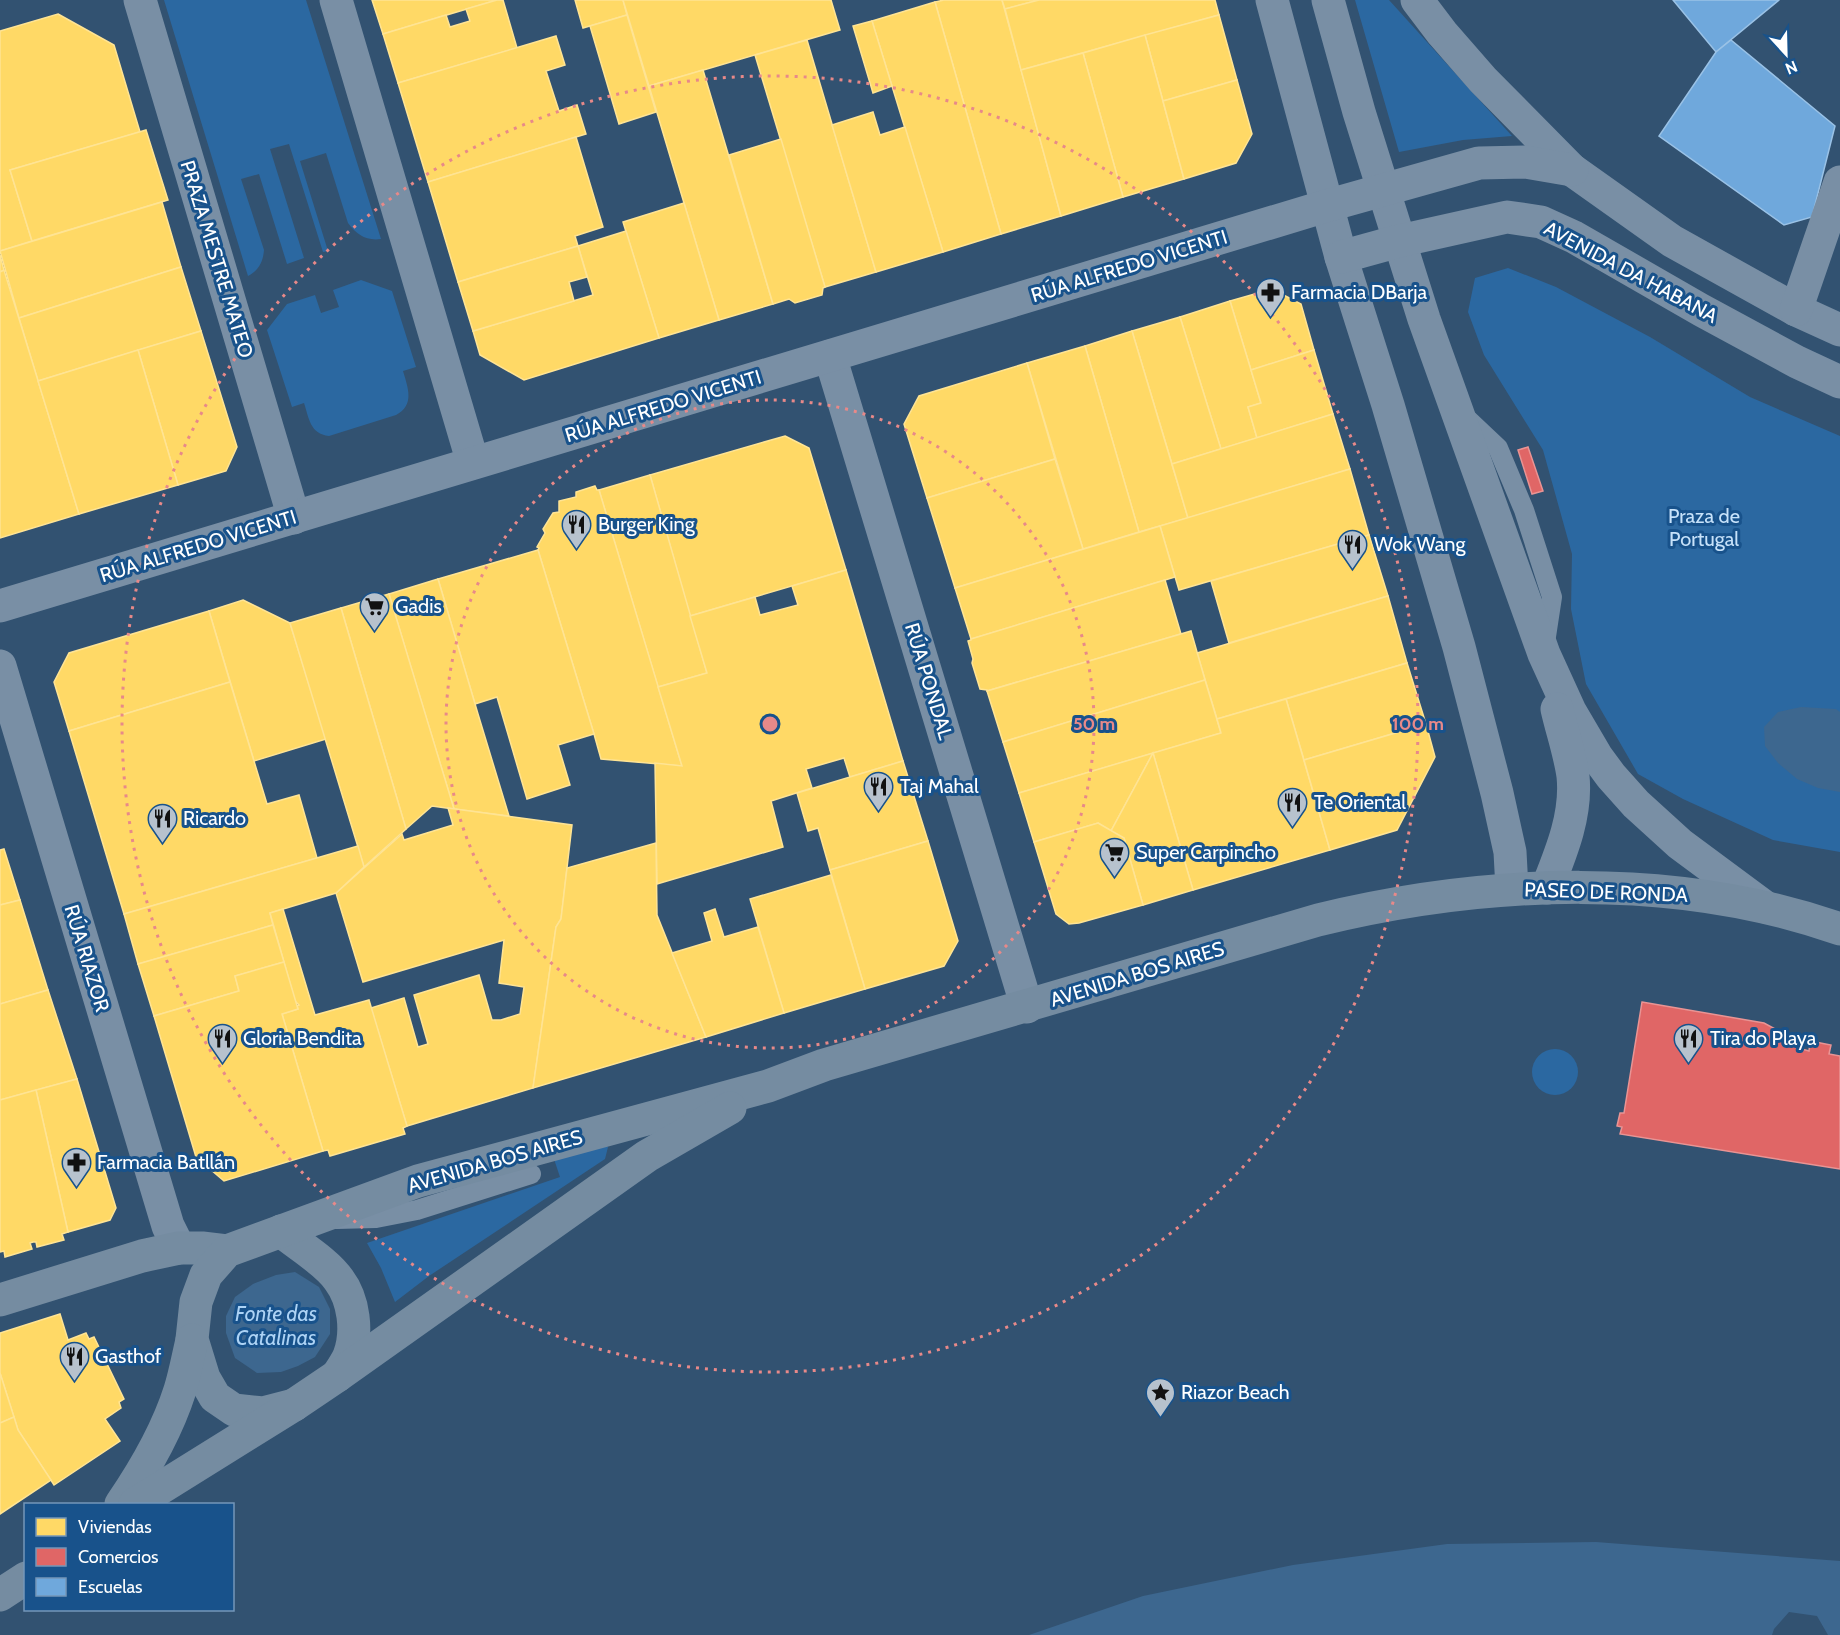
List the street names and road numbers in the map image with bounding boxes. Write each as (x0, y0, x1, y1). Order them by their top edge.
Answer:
street label: PRAZA MESTRE MATEO (176, 157, 258, 361)
street label: AVENIDA DA HABANA (1540, 216, 1722, 328)
street label: RÚA ALFREDO VICENTI (1028, 225, 1230, 307)
street label: RÚA ALFREDO VICENTI (562, 365, 764, 447)
street label: RÚA ALFREDO VICENTI (97, 505, 299, 587)
street label: RÚA PONDAL (900, 620, 958, 742)
street label: PASEO DE RONDA (1524, 877, 1689, 907)
street label: RÚA RIAZOR (59, 902, 115, 1014)
street label: AVENIDA BOS AIRES (1047, 936, 1227, 1012)
street label: AVENIDA BOS AIRES (405, 1124, 585, 1197)

